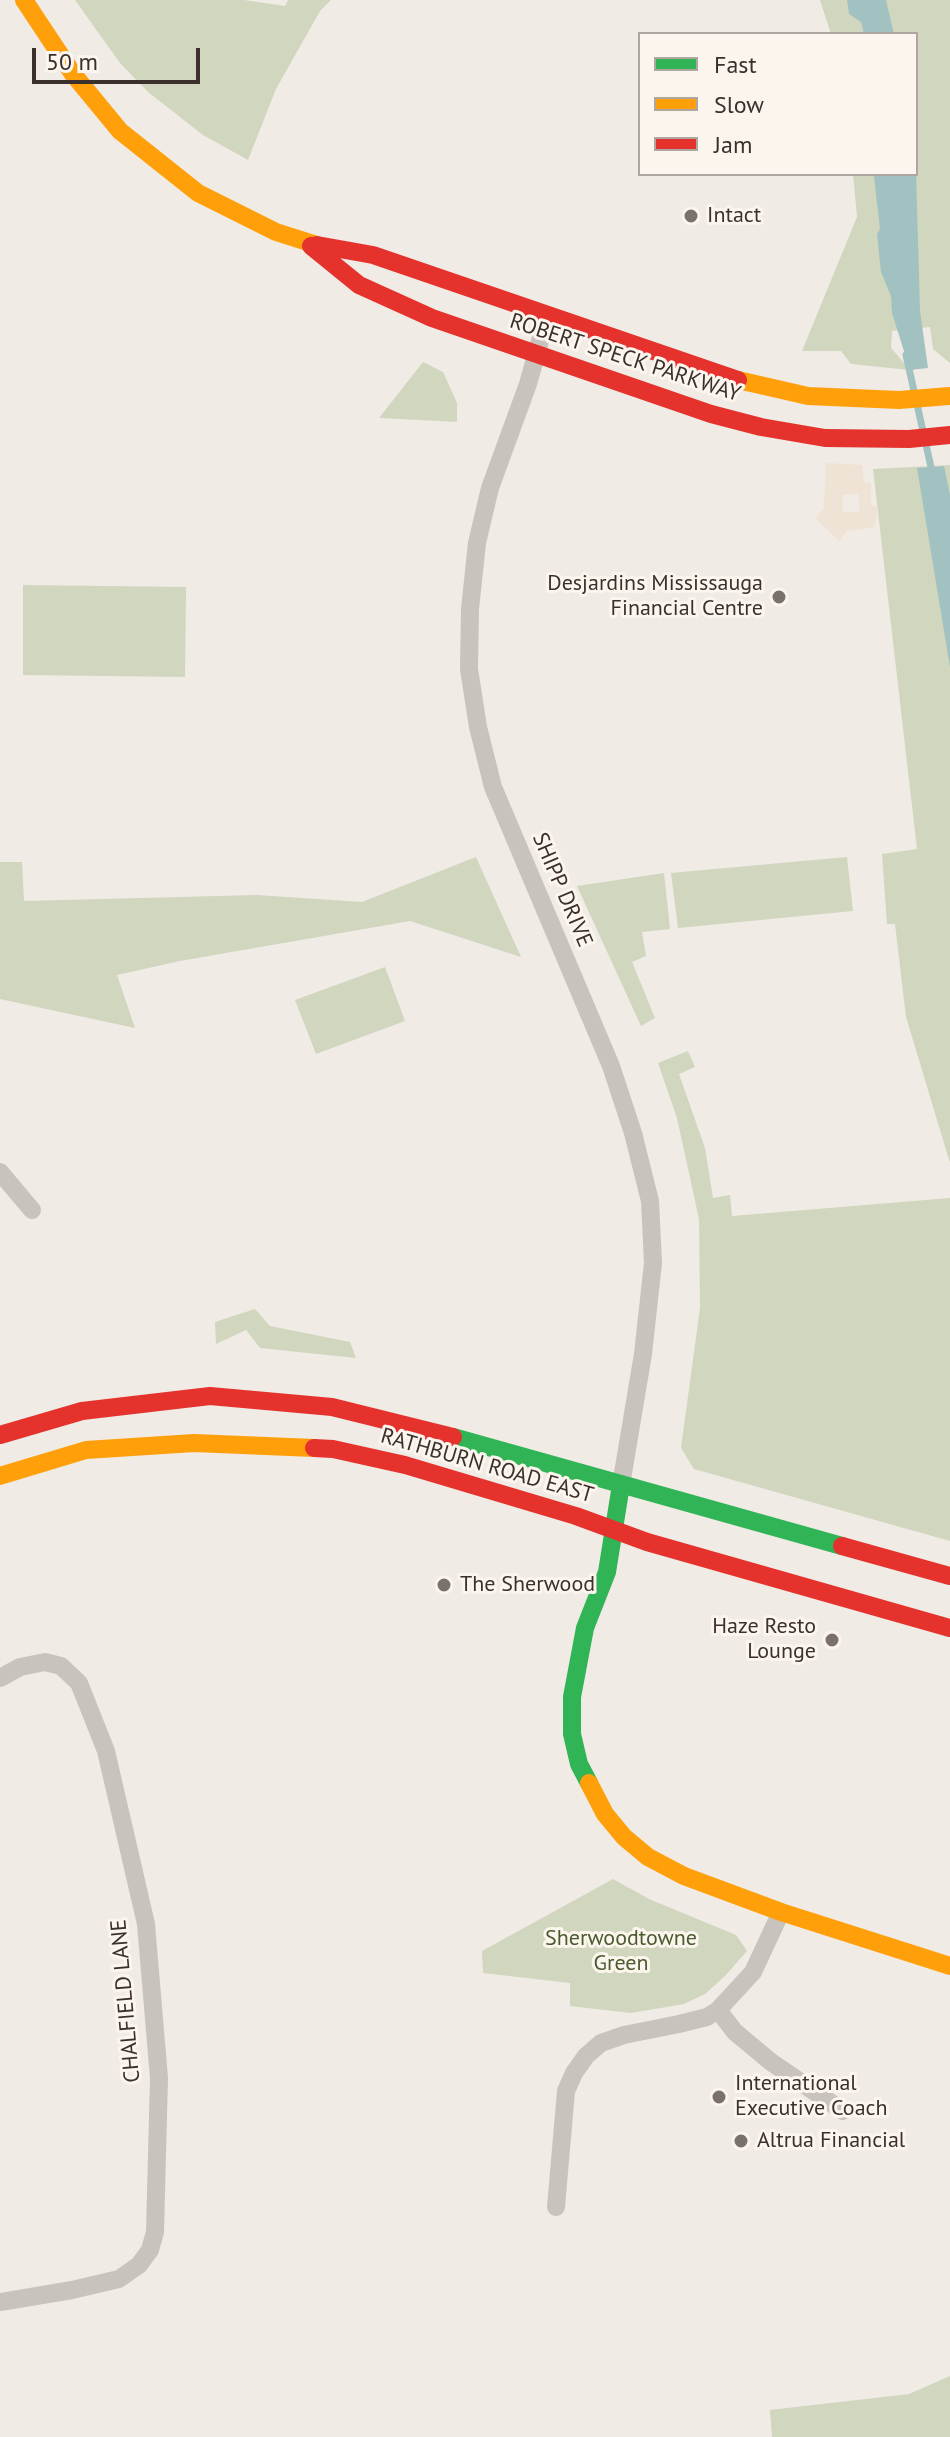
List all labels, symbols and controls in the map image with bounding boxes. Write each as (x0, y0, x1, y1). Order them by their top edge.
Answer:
scale bar (36, 32, 204, 82)
legend (638, 32, 918, 176)
text: 50 m (46, 46, 98, 77)
text: Fast (714, 49, 757, 80)
text: Slow (714, 89, 764, 120)
text: Jam (714, 129, 752, 160)
place label: Intact (707, 203, 761, 229)
marker: Intact (682, 207, 700, 225)
street label: ROBERT SPECK PARKWAY (506, 308, 744, 408)
place label: Desjardins Mississauga Financial Centre (547, 571, 763, 622)
marker: Desjardins Mississauga Financial Centre (770, 588, 788, 606)
street label: SHIPP DRIVE (526, 829, 598, 951)
street label: RATHBURN ROAD EAST (378, 1423, 596, 1509)
place label: The Sherwood (460, 1572, 595, 1598)
marker: The Sherwood (435, 1576, 453, 1594)
place label: Haze Resto Lounge (712, 1614, 816, 1666)
marker: Haze Resto Lounge (823, 1631, 841, 1649)
street label: CHALFIELD LANE (106, 1918, 146, 2084)
park label: Sherwoodtowne Green (545, 1926, 697, 1978)
place label: International Executive Coach (735, 2071, 888, 2122)
marker: International Executive Coach (710, 2088, 728, 2106)
place label: Altrua Financial (757, 2128, 905, 2154)
marker: Altrua Financial (732, 2132, 750, 2150)

